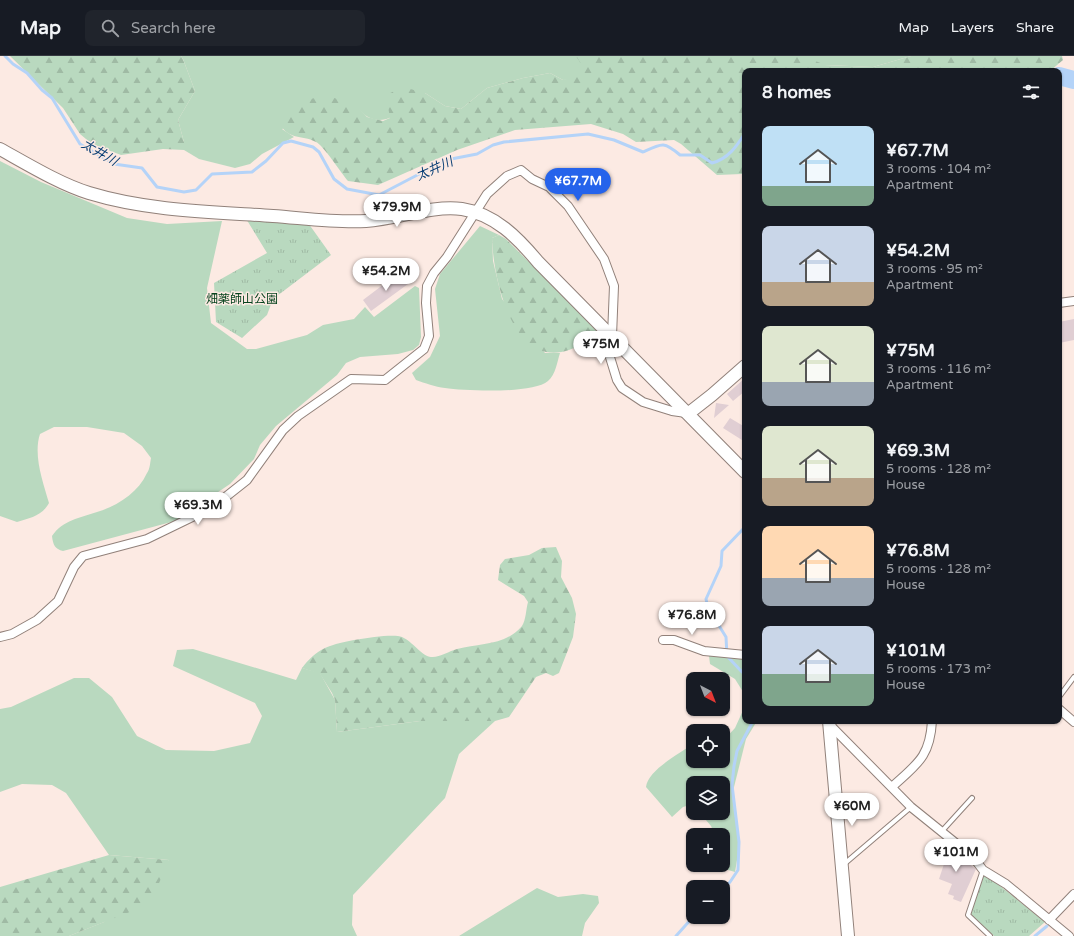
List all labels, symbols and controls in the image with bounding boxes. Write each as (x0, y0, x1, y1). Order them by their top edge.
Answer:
search box (85, 10, 365, 46)
text: Map (20, 17, 61, 39)
icon: search (99, 17, 121, 39)
text: Search here (131, 19, 215, 37)
text: Map (899, 19, 929, 36)
text: Layers (951, 19, 994, 36)
text: Share (1016, 19, 1054, 36)
icon: filters (1020, 81, 1042, 103)
text: 8 homes (762, 82, 831, 103)
water label: 太井川 (79, 136, 122, 171)
text: ¥67.7M (886, 140, 949, 161)
icon: home (794, 142, 842, 190)
water label: 太井川 (413, 153, 457, 184)
text: 3 rooms · 104 m² (886, 161, 991, 177)
pin: ¥67.7M (545, 168, 611, 202)
text: ¥67.7M (554, 173, 602, 189)
text: Apartment (886, 177, 953, 193)
pin: ¥79.9M (364, 194, 430, 228)
text: ¥79.9M (373, 199, 421, 215)
text: ¥54.2M (886, 240, 950, 261)
icon: home (794, 242, 842, 290)
pin: ¥54.2M (353, 258, 419, 292)
text: 3 rooms · 95 m² (886, 261, 983, 277)
text: ¥54.2M (362, 263, 410, 279)
text: Apartment (886, 277, 953, 293)
park label: 畑薬師山公園 (206, 292, 278, 306)
pin: ¥75M (577, 331, 625, 365)
text: ¥75M (582, 336, 620, 352)
text: ¥75M (886, 340, 935, 361)
icon: home (794, 342, 842, 390)
text: 3 rooms · 116 m² (886, 361, 991, 377)
text: Apartment (886, 377, 953, 393)
text: ¥69.3M (886, 440, 950, 461)
icon: home (794, 442, 842, 490)
text: 5 rooms · 128 m² (886, 461, 991, 477)
text: House (886, 477, 925, 493)
pin: ¥69.3M (165, 492, 231, 526)
text: ¥69.3M (174, 497, 222, 513)
text: ¥76.8M (886, 540, 950, 561)
icon: home (794, 542, 842, 590)
text: 5 rooms · 128 m² (886, 561, 991, 577)
text: House (886, 577, 925, 593)
pin: ¥76.8M (659, 602, 725, 636)
text: ¥76.8M (668, 607, 716, 623)
text: ¥101M (886, 640, 946, 661)
icon: home (794, 642, 842, 690)
text: 5 rooms · 173 m² (886, 661, 991, 677)
north arrow (686, 672, 730, 716)
map controls (686, 672, 730, 924)
text: House (886, 677, 925, 693)
button: locate (686, 724, 730, 768)
button: layers (686, 776, 730, 820)
pin: ¥60M (828, 793, 876, 827)
text: ¥60M (833, 798, 871, 814)
button: + (686, 828, 730, 872)
pin: ¥101M (928, 839, 984, 873)
text: ¥101M (933, 844, 979, 860)
button: − (686, 880, 730, 924)

